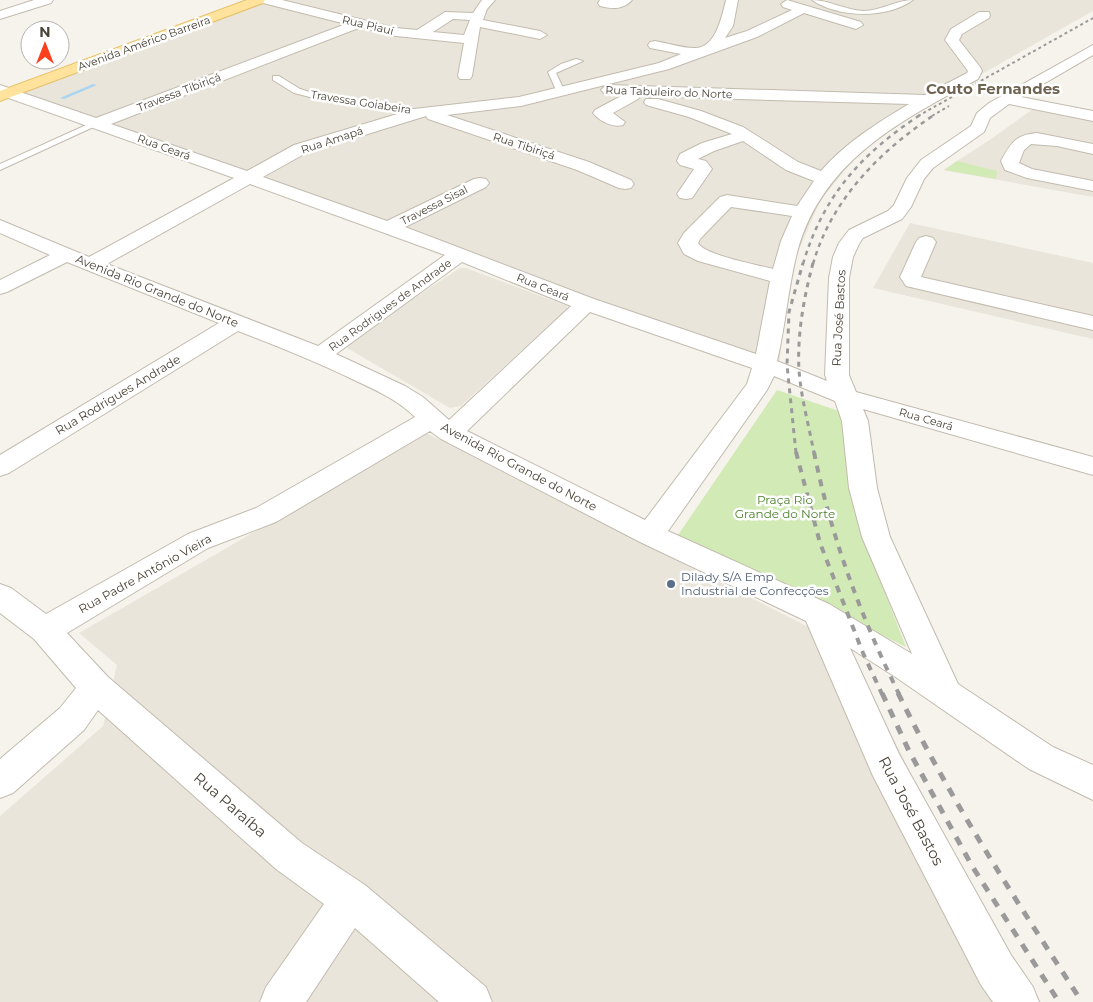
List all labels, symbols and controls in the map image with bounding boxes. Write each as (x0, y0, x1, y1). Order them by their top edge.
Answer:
street label: Avenida Américo Barreira (76, 12, 212, 74)
street label: Rua Piauí (341, 12, 396, 38)
north arrow (20, 20, 70, 70)
text: N (39, 23, 51, 41)
street label: Travessa Tibiriçá (135, 70, 223, 114)
district label: Couto Fernandes (926, 79, 1060, 98)
street label: Rua Tabuleiro do Norte (605, 83, 733, 101)
street label: Travessa Goiabeira (310, 87, 412, 117)
street label: Rua Amapá (299, 123, 365, 157)
street label: Rua Tibiriçá (491, 129, 557, 163)
street label: Rua Ceará (135, 131, 193, 163)
street label: Travessa Sisal (398, 182, 470, 228)
street label: Avenida Rio Grande do Norte (74, 251, 241, 330)
street label: Rua Rodrigues de Andrade (326, 255, 454, 354)
street label: Rua José Bastos (828, 269, 849, 367)
street label: Rua Ceará (515, 270, 571, 304)
street label: Rua Rodrigues Andrade (52, 351, 183, 438)
street label: Rua Ceará (897, 405, 955, 433)
street label: Avenida Rio Grande do Norte (439, 419, 600, 514)
park label: Praça Rio Grande do Norte (735, 492, 835, 521)
street label: Rua Padre Antônio Vieira (76, 531, 214, 616)
place label: Dilady S/A Emp Industrial de Confecções (681, 569, 829, 598)
marker: Dilady S/A Emp Industrial de Confecções (665, 578, 677, 590)
street label: Rua José Bastos (875, 753, 948, 869)
street label: Rua Paraíba (190, 768, 271, 841)

